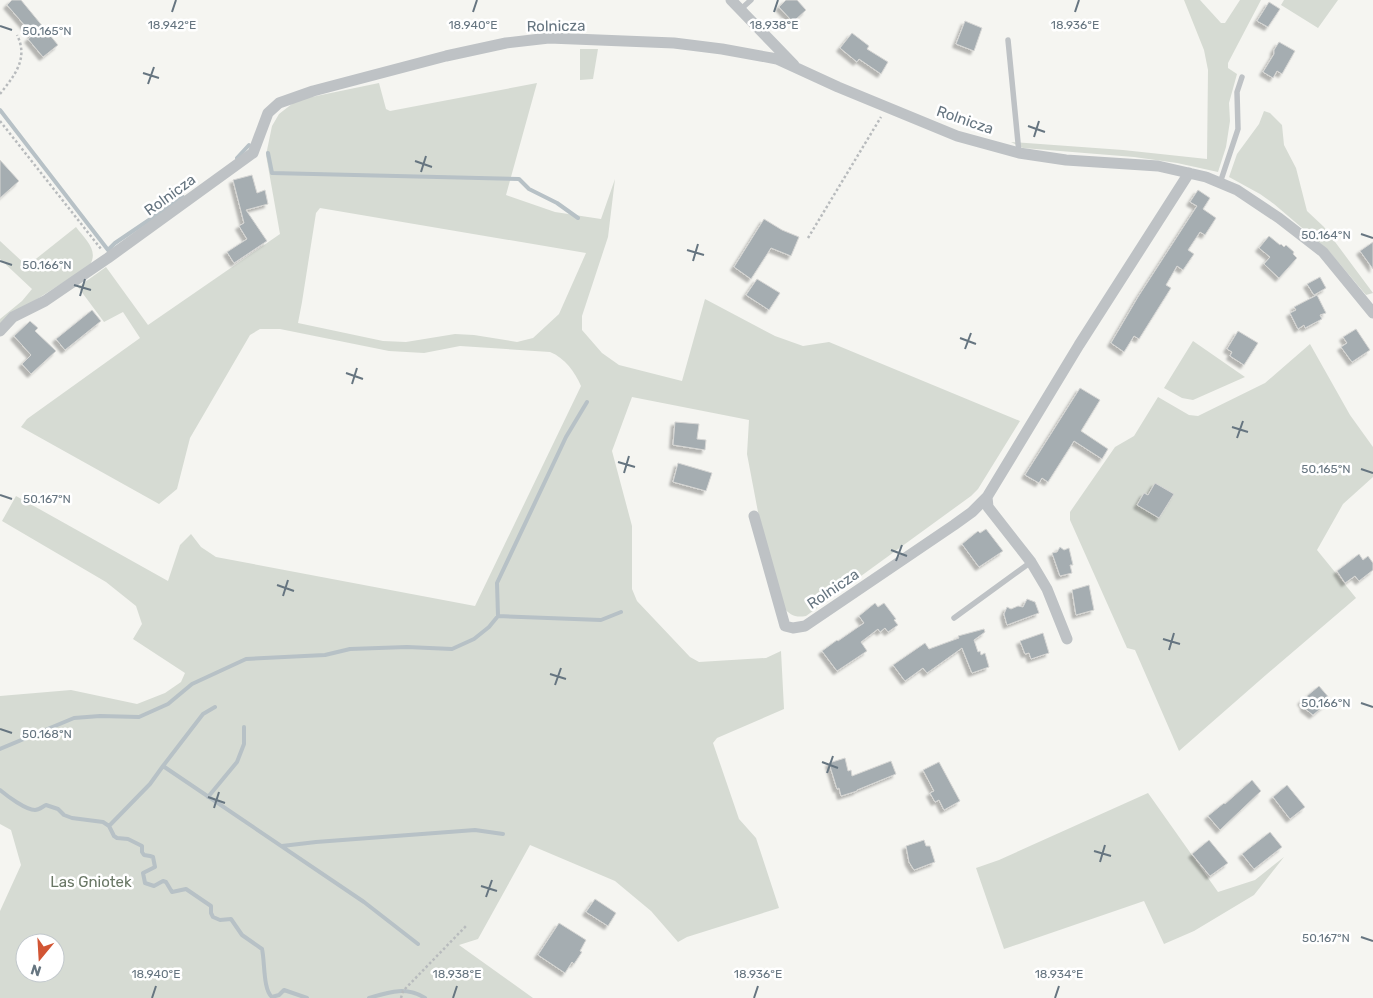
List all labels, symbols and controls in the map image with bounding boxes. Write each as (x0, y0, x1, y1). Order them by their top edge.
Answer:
street label: Rolnicza (526, 16, 586, 36)
text: 18.942°E (148, 18, 196, 32)
text: 18.940°E (448, 18, 498, 32)
text: 18.938°E (750, 18, 798, 32)
text: 18.936°E (1051, 18, 1099, 32)
text: 50.165°N (22, 24, 72, 38)
street label: Rolnicza (934, 102, 996, 138)
street label: Rolnicza (141, 170, 199, 220)
text: 50.164°N (1301, 228, 1351, 242)
text: 50.166°N (22, 258, 72, 272)
text: 50.165°N (1301, 462, 1351, 476)
text: 50.167°N (23, 492, 71, 506)
street label: Rolnicza (804, 565, 862, 613)
text: 50.166°N (1301, 696, 1351, 710)
text: 50.168°N (22, 727, 72, 741)
park label: Las Gniotek (50, 873, 132, 891)
text: 50.167°N (1302, 931, 1350, 945)
north arrow (15, 933, 65, 983)
text: N (29, 960, 44, 980)
text: 18.940°E (131, 967, 181, 981)
text: 18.938°E (433, 967, 481, 981)
text: 18.936°E (734, 967, 782, 981)
text: 18.934°E (1035, 967, 1083, 981)

